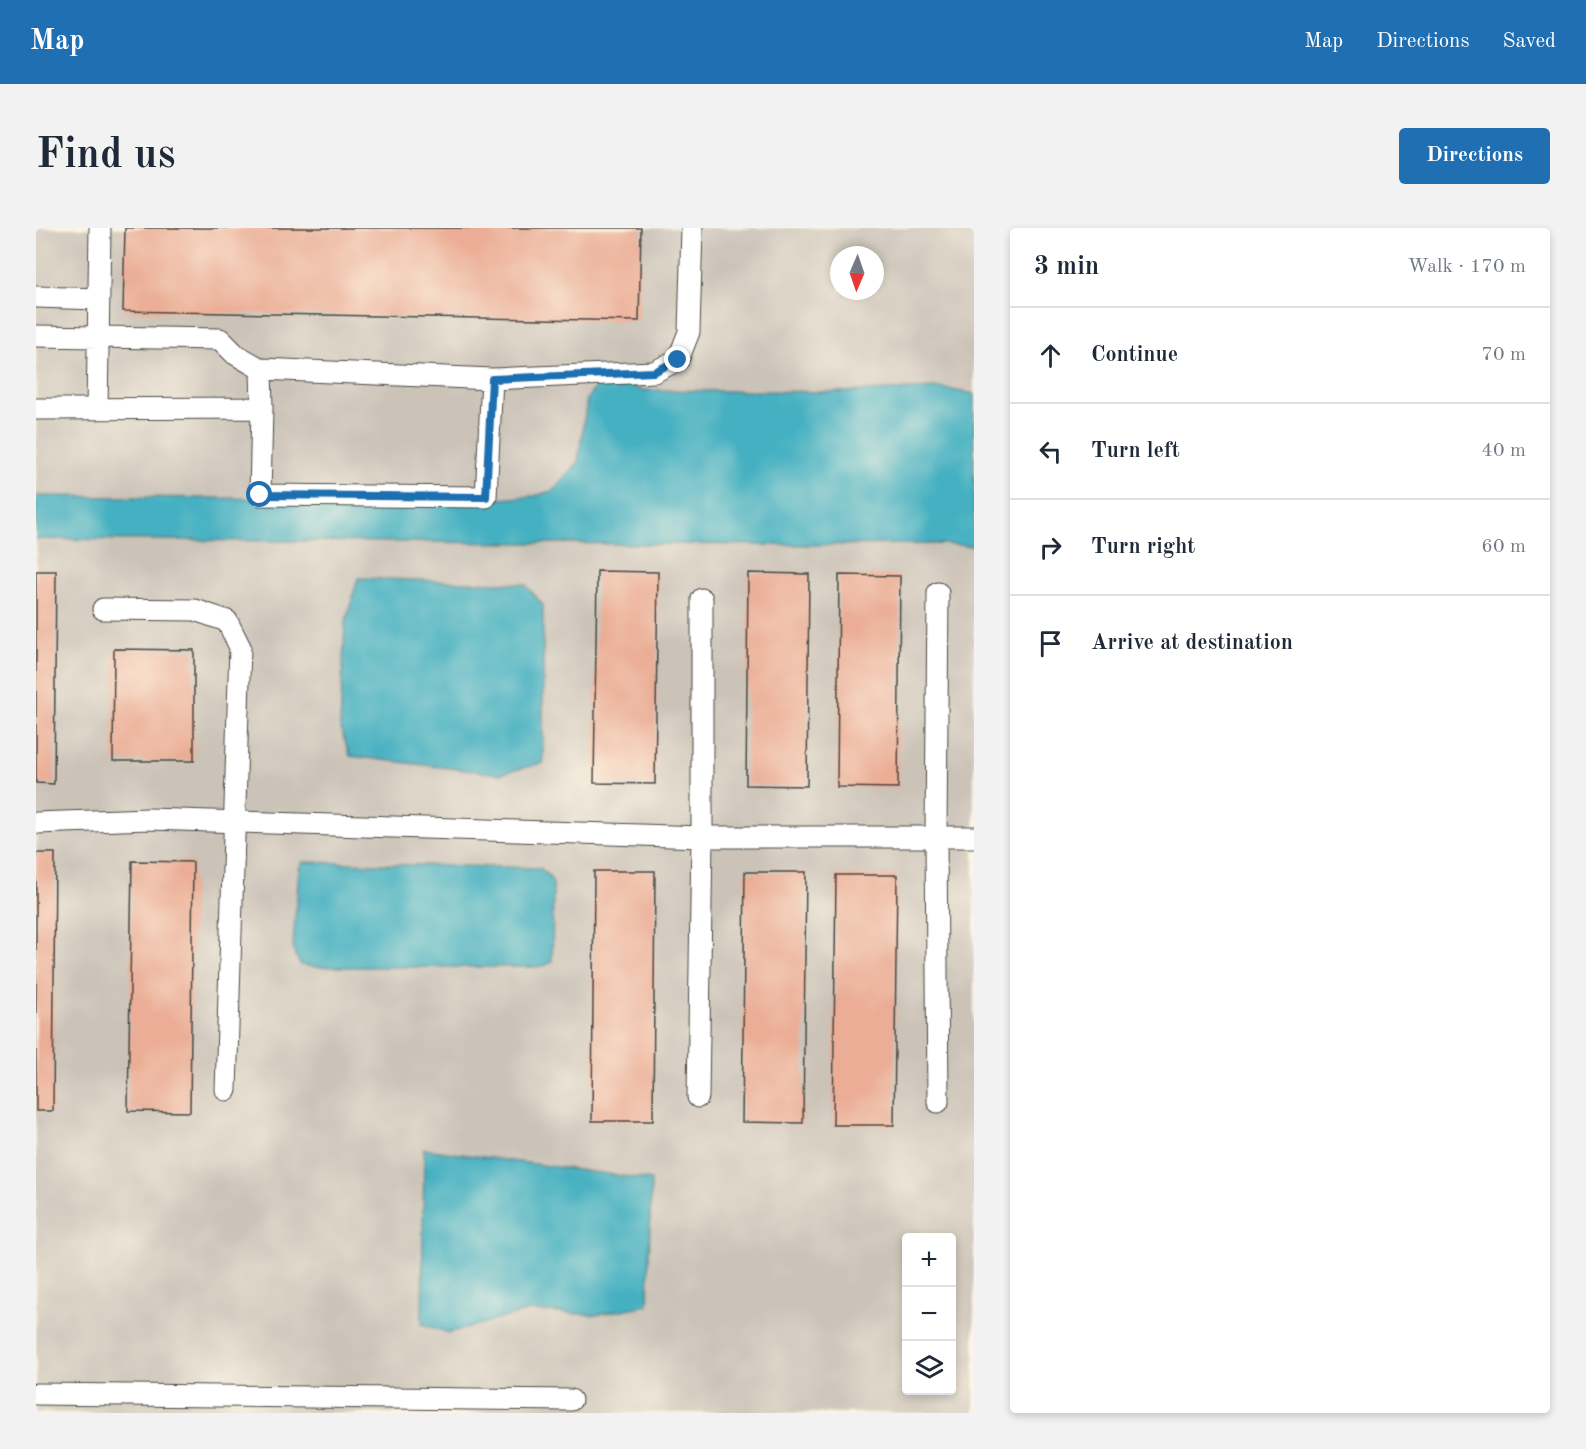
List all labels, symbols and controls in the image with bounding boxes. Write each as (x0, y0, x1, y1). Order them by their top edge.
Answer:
text: Map (30, 28, 84, 56)
text: Map (1304, 31, 1343, 52)
text: Directions (1376, 31, 1470, 52)
text: Saved (1503, 31, 1556, 52)
button: Directions (1399, 128, 1550, 184)
text: Find us (36, 135, 175, 177)
north arrow (830, 246, 884, 300)
text: 3 min (1034, 254, 1099, 280)
text: Walk · 170 m (1407, 257, 1526, 277)
icon: ahead (1034, 339, 1067, 372)
text: Continue (1091, 344, 1178, 366)
text: 70 m (1481, 345, 1526, 365)
route end (664, 346, 690, 372)
icon: left (1034, 435, 1067, 468)
text: Turn left (1091, 440, 1180, 462)
text: 40 m (1481, 441, 1526, 461)
route start (246, 481, 272, 507)
icon: right (1034, 531, 1067, 564)
text: Turn right (1091, 536, 1195, 558)
text: 60 m (1481, 537, 1526, 557)
icon: arrive (1034, 627, 1067, 660)
text: Arrive at destination (1091, 632, 1293, 654)
map controls (902, 1233, 956, 1395)
button: + (902, 1233, 956, 1287)
button: − (902, 1287, 956, 1341)
button: layers (902, 1341, 956, 1395)

